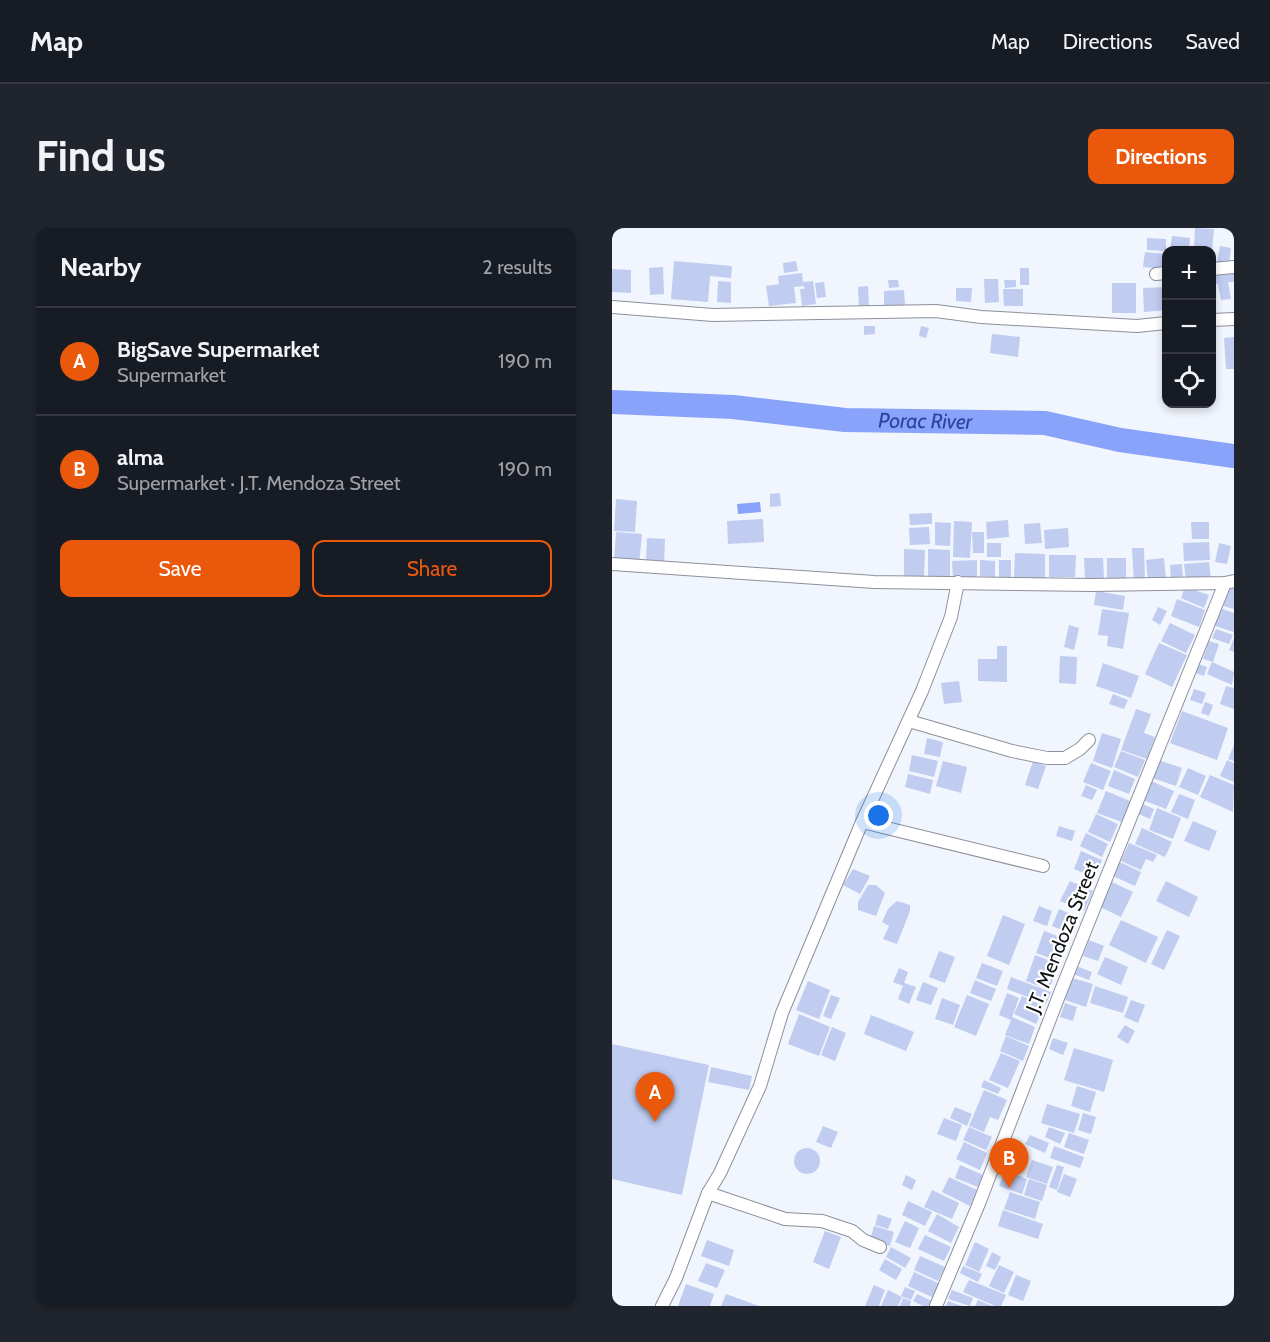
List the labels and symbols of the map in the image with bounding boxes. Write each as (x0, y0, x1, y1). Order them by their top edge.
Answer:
water label: Porac River (878, 407, 974, 434)
your location (864, 801, 893, 830)
street label: J.T. Mendoza Street (1020, 858, 1103, 1017)
pin: A (636, 1072, 675, 1122)
pin: B (990, 1138, 1028, 1188)

